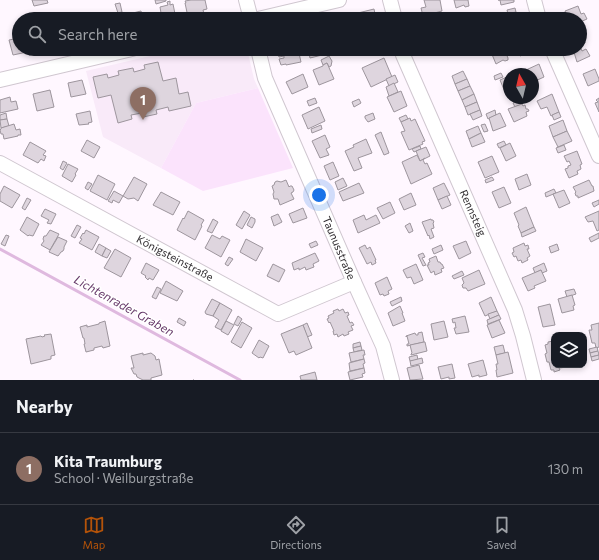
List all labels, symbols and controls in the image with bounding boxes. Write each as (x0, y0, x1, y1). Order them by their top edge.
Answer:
search box (12, 12, 587, 56)
icon: search (26, 23, 48, 45)
text: Search here (58, 25, 137, 43)
north arrow (503, 68, 539, 104)
pin: 1 (130, 87, 156, 120)
your location (309, 185, 329, 205)
street label: Rennsteig (457, 188, 489, 238)
street label: Taunusstraße (320, 214, 359, 282)
street label: Königsteinstraße (135, 232, 216, 283)
water label: Lichtenrader Graben (72, 272, 177, 338)
map controls (551, 332, 587, 368)
button: layers (551, 332, 587, 368)
text: Nearby (16, 396, 73, 417)
text: Kita Traumburg (54, 452, 162, 470)
text: 1 (26, 461, 32, 477)
text: 130 m (548, 461, 583, 477)
text: School · Weilburgstraße (54, 470, 193, 486)
tab: Map (83, 514, 105, 551)
tab: Directions (270, 514, 322, 551)
tab: Saved (487, 514, 516, 551)

